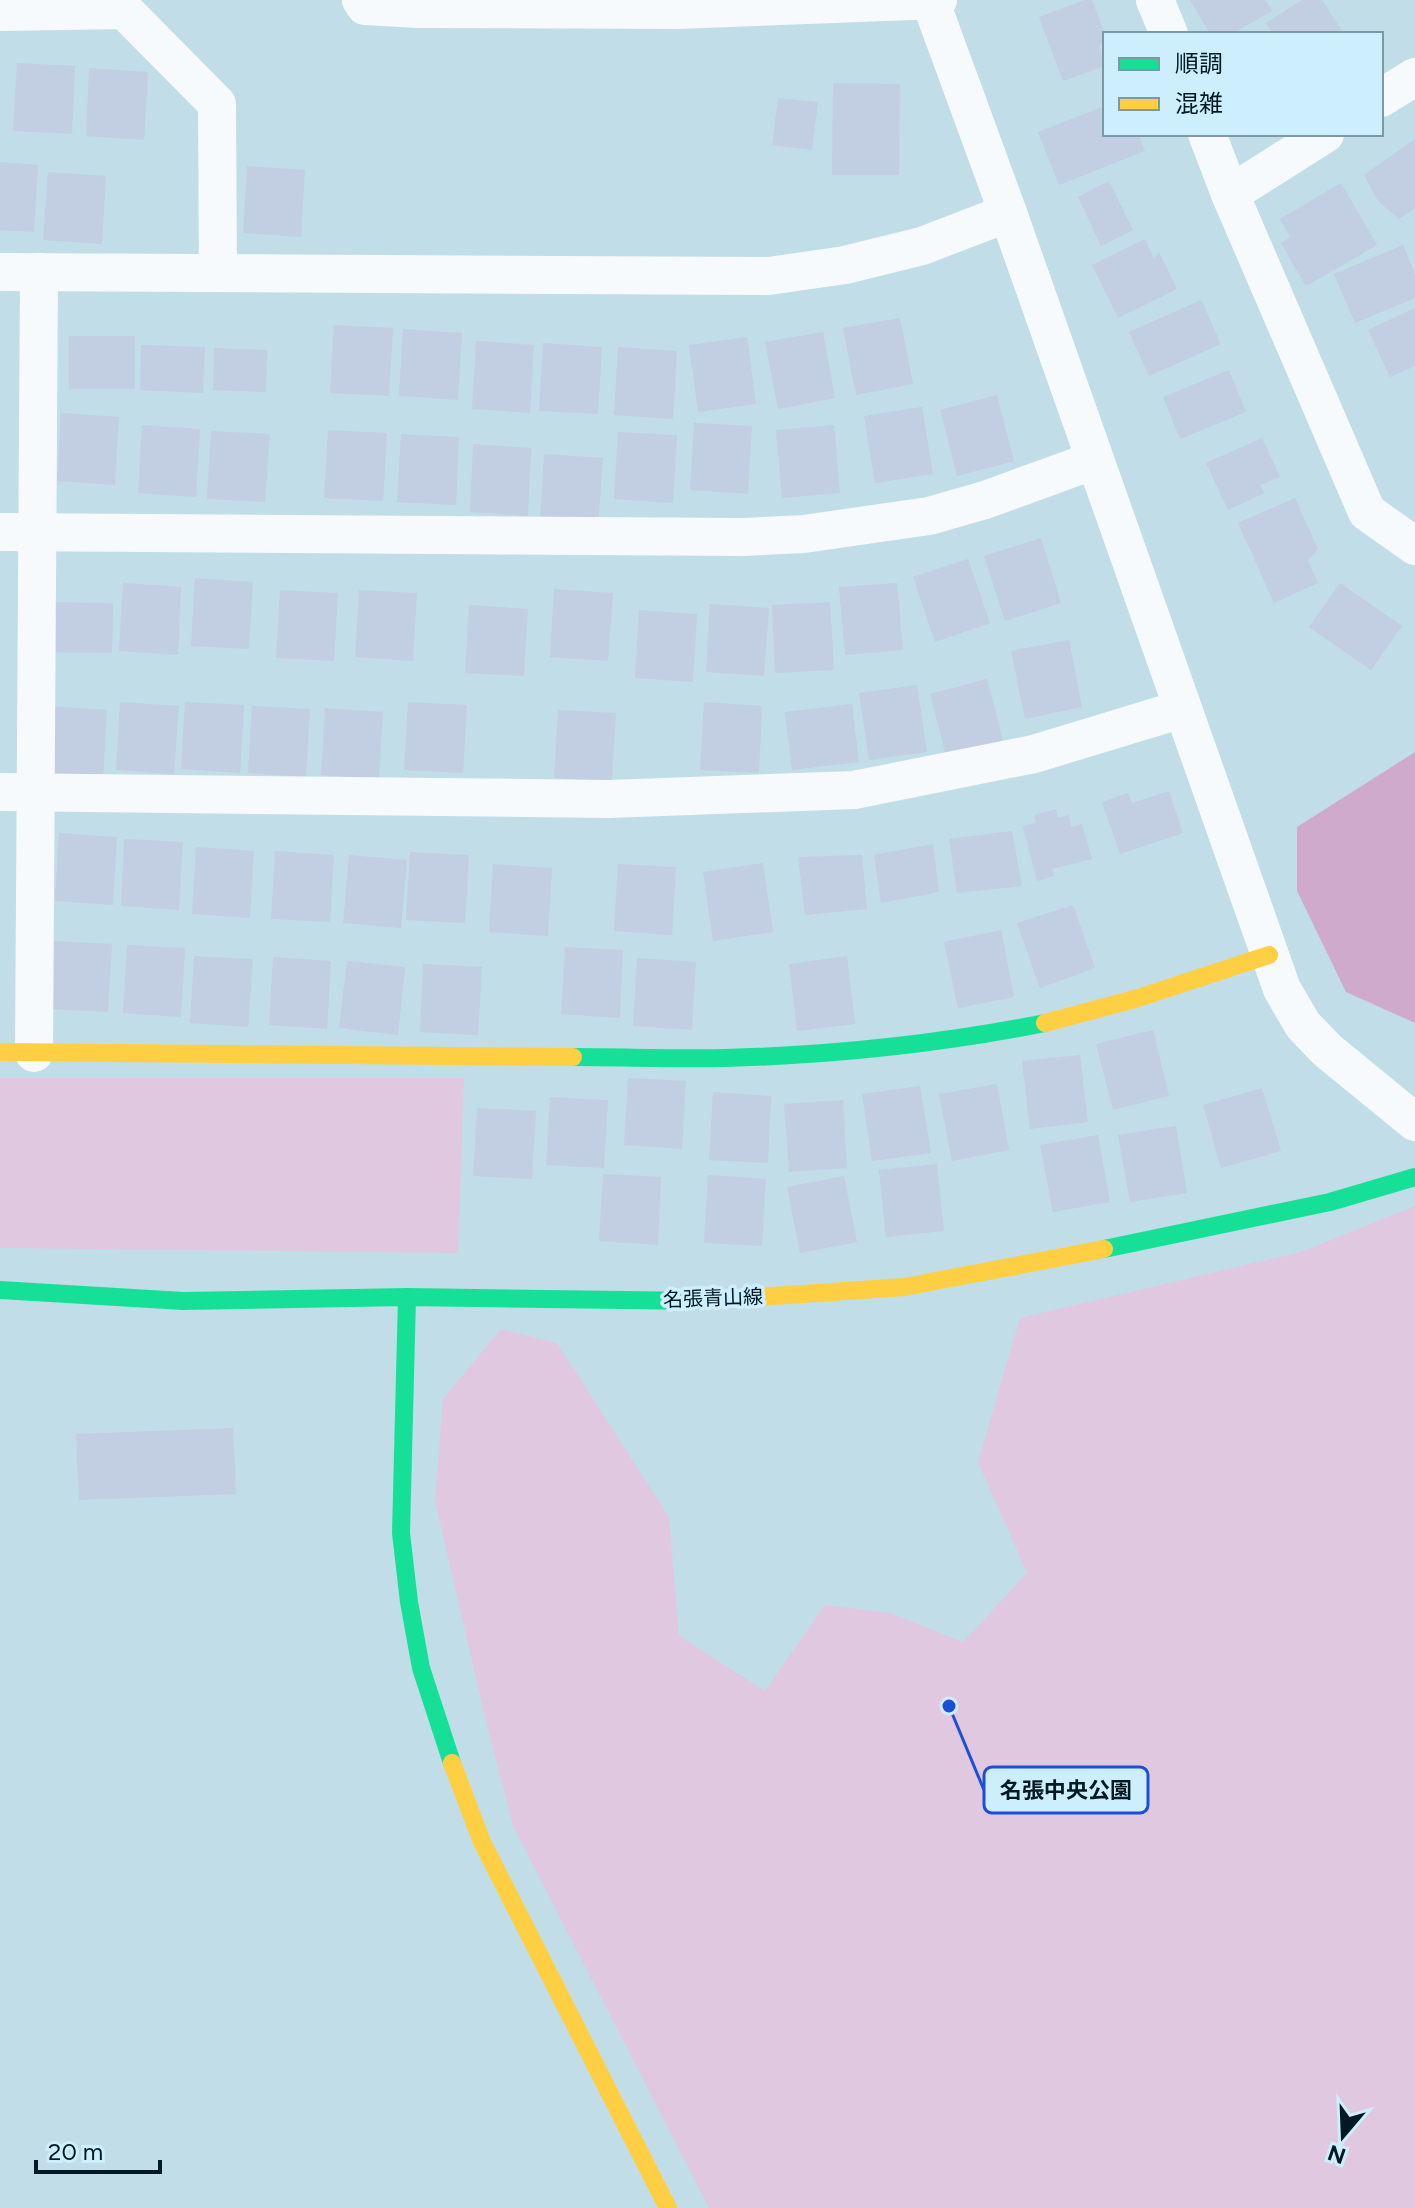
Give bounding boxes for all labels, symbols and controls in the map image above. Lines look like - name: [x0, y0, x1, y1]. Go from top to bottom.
- legend: [1103, 32, 1383, 136]
- text: 順調: [1175, 49, 1223, 78]
- text: 混雑: [1175, 89, 1223, 118]
- street label: 名張青山線: [663, 1284, 763, 1312]
- callout: 名張中央公園: [984, 1767, 1148, 1813]
- text: 名張中央公園: [1000, 1777, 1132, 1804]
- north arrow: [1303, 2096, 1383, 2176]
- scale bar: [36, 2124, 160, 2174]
- text: 20 m: [48, 2137, 103, 2166]
- text: N: [1324, 2139, 1349, 2170]

